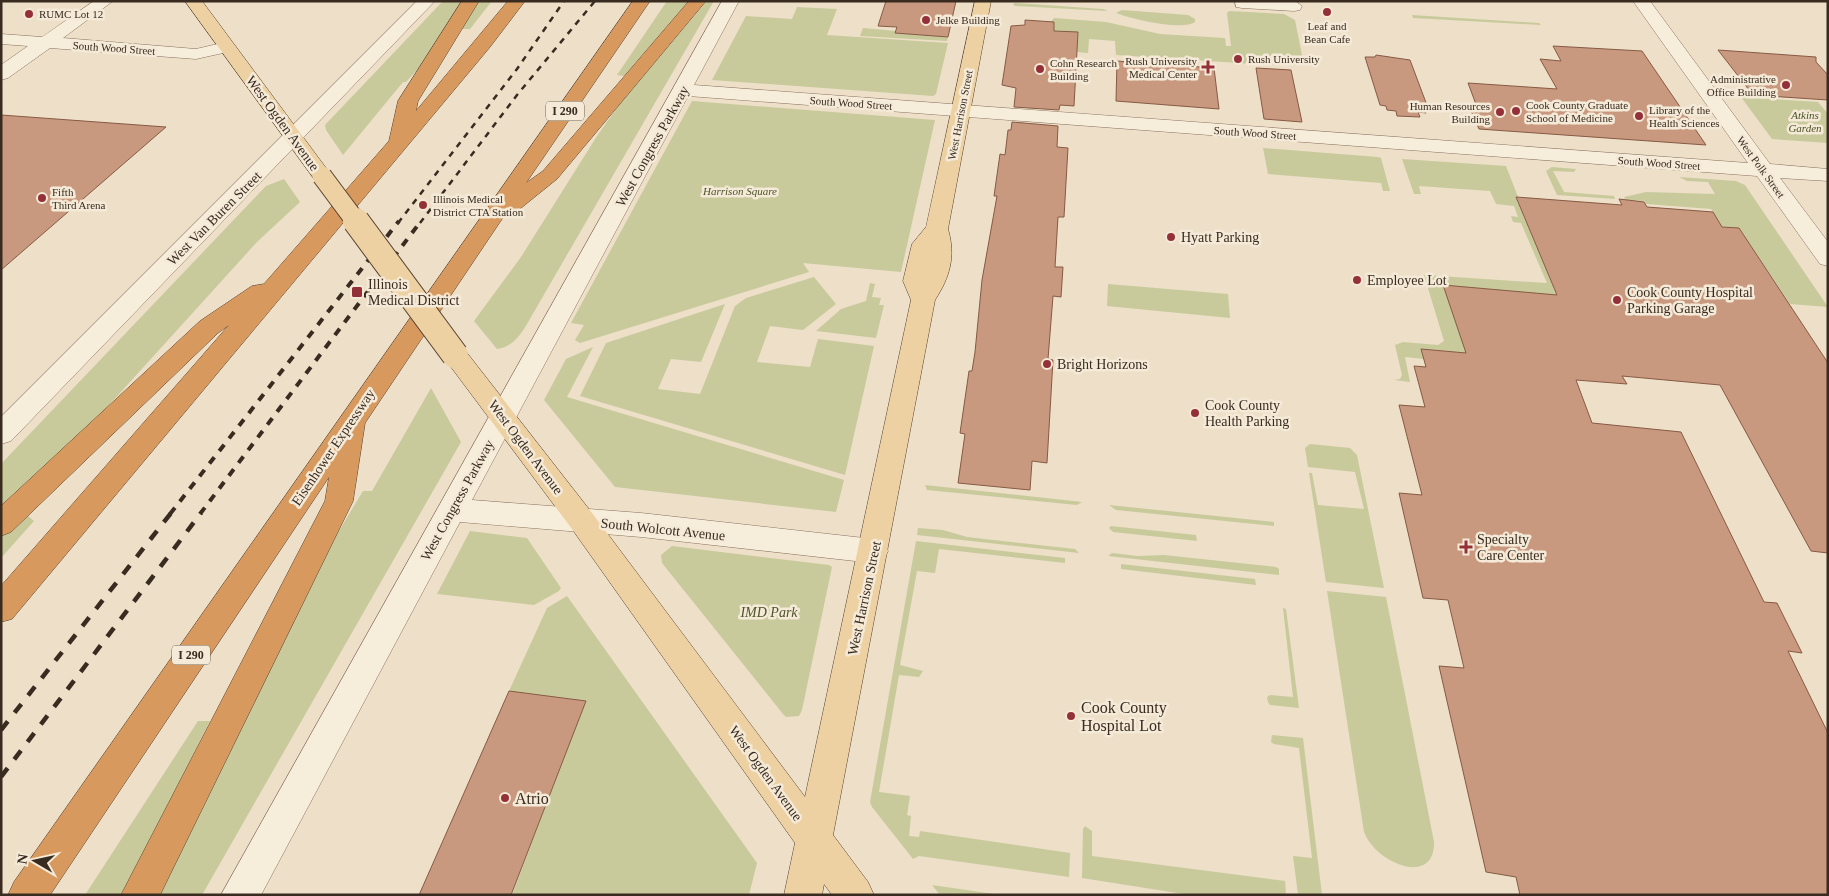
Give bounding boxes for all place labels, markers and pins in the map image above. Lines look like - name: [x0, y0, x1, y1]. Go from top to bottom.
- marker: Leaf and Bean Cafe: [1321, 6, 1333, 18]
- marker: RUMC Lot 12: [23, 8, 35, 20]
- place label: RUMC Lot 12: [39, 8, 103, 20]
- marker: Jelke Building: [920, 14, 932, 26]
- place label: Jelke Building: [936, 14, 1000, 26]
- place label: Leaf and Bean Cafe: [1304, 20, 1350, 45]
- marker: Rush University: [1232, 53, 1244, 65]
- place label: Rush University: [1248, 53, 1320, 65]
- place label: Rush University Medical Center: [1125, 55, 1197, 80]
- place label: Cohn Research Building: [1050, 57, 1117, 82]
- marker: Rush University Medical Center: [1201, 60, 1215, 74]
- marker: Cohn Research Building: [1034, 63, 1046, 75]
- place label: Administrative Office Building: [1707, 73, 1776, 98]
- marker: Administrative Office Building: [1780, 79, 1792, 91]
- place label: Cook County Graduate School of Medicine: [1526, 99, 1628, 124]
- place label: Human Resources Building: [1410, 100, 1490, 125]
- place label: Library of the Health Sciences: [1649, 104, 1720, 129]
- marker: Cook County Graduate School of Medicine: [1510, 105, 1522, 117]
- marker: Human Resources Building: [1494, 106, 1506, 118]
- marker: Library of the Health Sciences: [1633, 110, 1645, 122]
- place label: Fifth Third Arena: [52, 186, 106, 211]
- marker: Fifth Third Arena: [36, 192, 48, 204]
- place label: Illinois Medical District CTA Station: [433, 193, 524, 218]
- marker: Illinois Medical District CTA Station: [417, 199, 429, 211]
- place label: Hyatt Parking: [1181, 230, 1259, 245]
- marker: Hyatt Parking: [1165, 231, 1177, 243]
- place label: Employee Lot: [1367, 273, 1447, 288]
- marker: Employee Lot: [1351, 274, 1363, 286]
- place label: Illinois Medical District: [368, 277, 459, 308]
- marker: Illinois Medical District: [350, 285, 364, 299]
- place label: Cook County Hospital Parking Garage: [1627, 285, 1753, 316]
- marker: Cook County Hospital Parking Garage: [1611, 294, 1623, 306]
- place label: Bright Horizons: [1057, 357, 1148, 372]
- marker: Bright Horizons: [1041, 358, 1053, 370]
- place label: Cook County Health Parking: [1205, 398, 1289, 429]
- marker: Cook County Health Parking: [1189, 407, 1201, 419]
- place label: Specialty Care Center: [1477, 532, 1545, 563]
- marker: Specialty Care Center: [1459, 540, 1473, 554]
- place label: Cook County Hospital Lot: [1081, 699, 1167, 735]
- marker: Cook County Hospital Lot: [1065, 710, 1077, 722]
- place label: Atrio: [515, 790, 549, 807]
- marker: Atrio: [499, 792, 511, 804]

